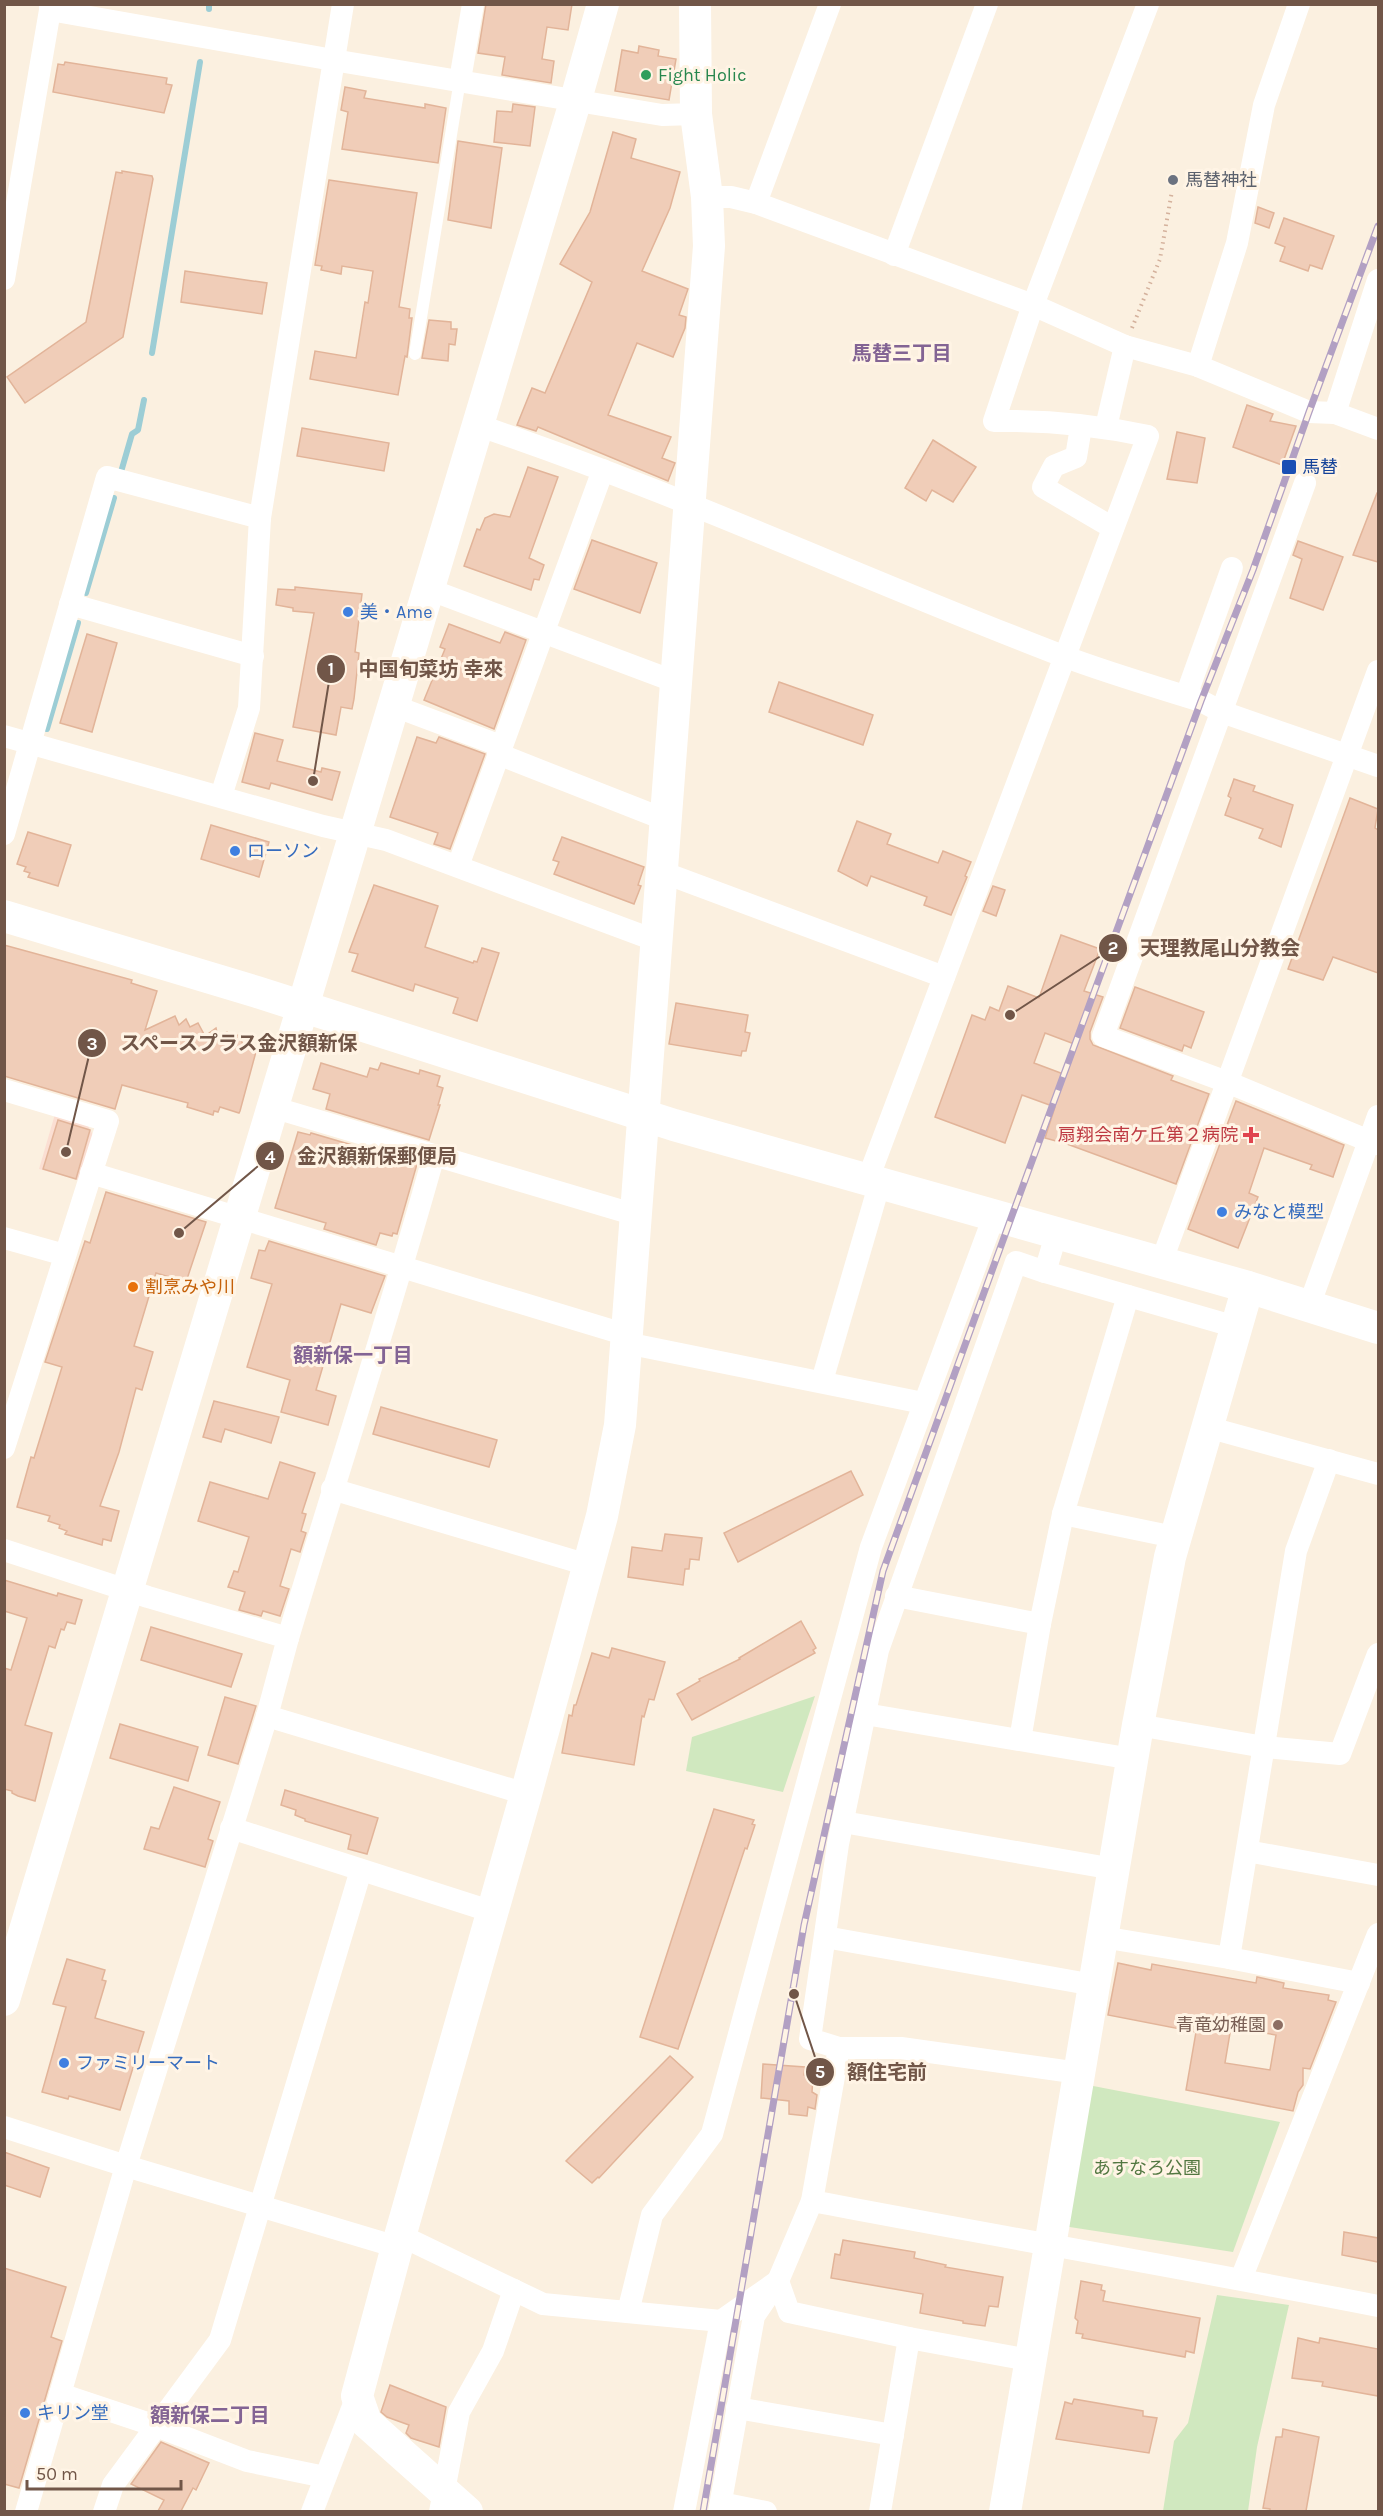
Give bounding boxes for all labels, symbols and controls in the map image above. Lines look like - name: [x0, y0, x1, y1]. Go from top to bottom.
- place label: Fight Holic: [658, 64, 746, 86]
- marker: Fight Holic: [639, 68, 653, 82]
- place label: 馬替神社: [1185, 169, 1257, 191]
- marker: 馬替神社: [1166, 173, 1180, 187]
- district label: 馬替三丁目: [852, 342, 952, 365]
- place label: 馬替: [1302, 456, 1338, 478]
- marker: 馬替: [1280, 458, 1298, 476]
- place label: 美・Ame: [360, 601, 432, 623]
- marker: 美・Ame: [341, 605, 355, 619]
- callout: 中国旬菜坊 幸來: [316, 650, 515, 688]
- text: 1: [328, 658, 334, 680]
- text: 中国旬菜坊 幸來: [358, 658, 504, 681]
- place label: ローソン: [247, 840, 319, 862]
- marker: ローソン: [228, 844, 242, 858]
- callout: 天理教尾山分教会: [1098, 929, 1312, 967]
- text: 2: [1108, 937, 1118, 959]
- text: 天理教尾山分教会: [1140, 937, 1300, 960]
- callout: スペースプラス金沢額新保: [77, 1024, 371, 1062]
- text: スペースプラス金沢額新保: [120, 1032, 358, 1055]
- text: 3: [86, 1033, 98, 1055]
- place label: 扇翔会南ケ丘第２病院: [1058, 1124, 1238, 1146]
- marker: 扇翔会南ケ丘第２病院: [1242, 1126, 1260, 1144]
- callout: 金沢額新保郵便局: [255, 1137, 469, 1175]
- text: 金沢額新保郵便局: [297, 1145, 457, 1168]
- text: 4: [265, 1146, 276, 1168]
- place label: みなと模型: [1234, 1201, 1324, 1223]
- marker: みなと模型: [1215, 1205, 1229, 1219]
- place label: 割烹みや川: [145, 1276, 235, 1298]
- marker: 割烹みや川: [126, 1280, 140, 1294]
- district label: 額新保一丁目: [293, 1344, 413, 1367]
- place label: 青竜幼稚園: [1176, 2014, 1266, 2036]
- marker: 青竜幼稚園: [1271, 2018, 1285, 2032]
- place label: ファミリーマート: [76, 2052, 220, 2074]
- callout: 額住宅前: [805, 2053, 939, 2091]
- marker: ファミリーマート: [57, 2056, 71, 2070]
- text: 5: [815, 2061, 825, 2083]
- text: 額住宅前: [847, 2061, 927, 2084]
- park label: あすなろ公園: [1093, 2157, 1201, 2179]
- place label: キリン堂: [37, 2402, 109, 2424]
- district label: 額新保二丁目: [150, 2404, 270, 2427]
- marker: キリン堂: [18, 2406, 32, 2420]
- scale bar: [27, 2453, 182, 2491]
- text: 50 m: [36, 2463, 78, 2485]

